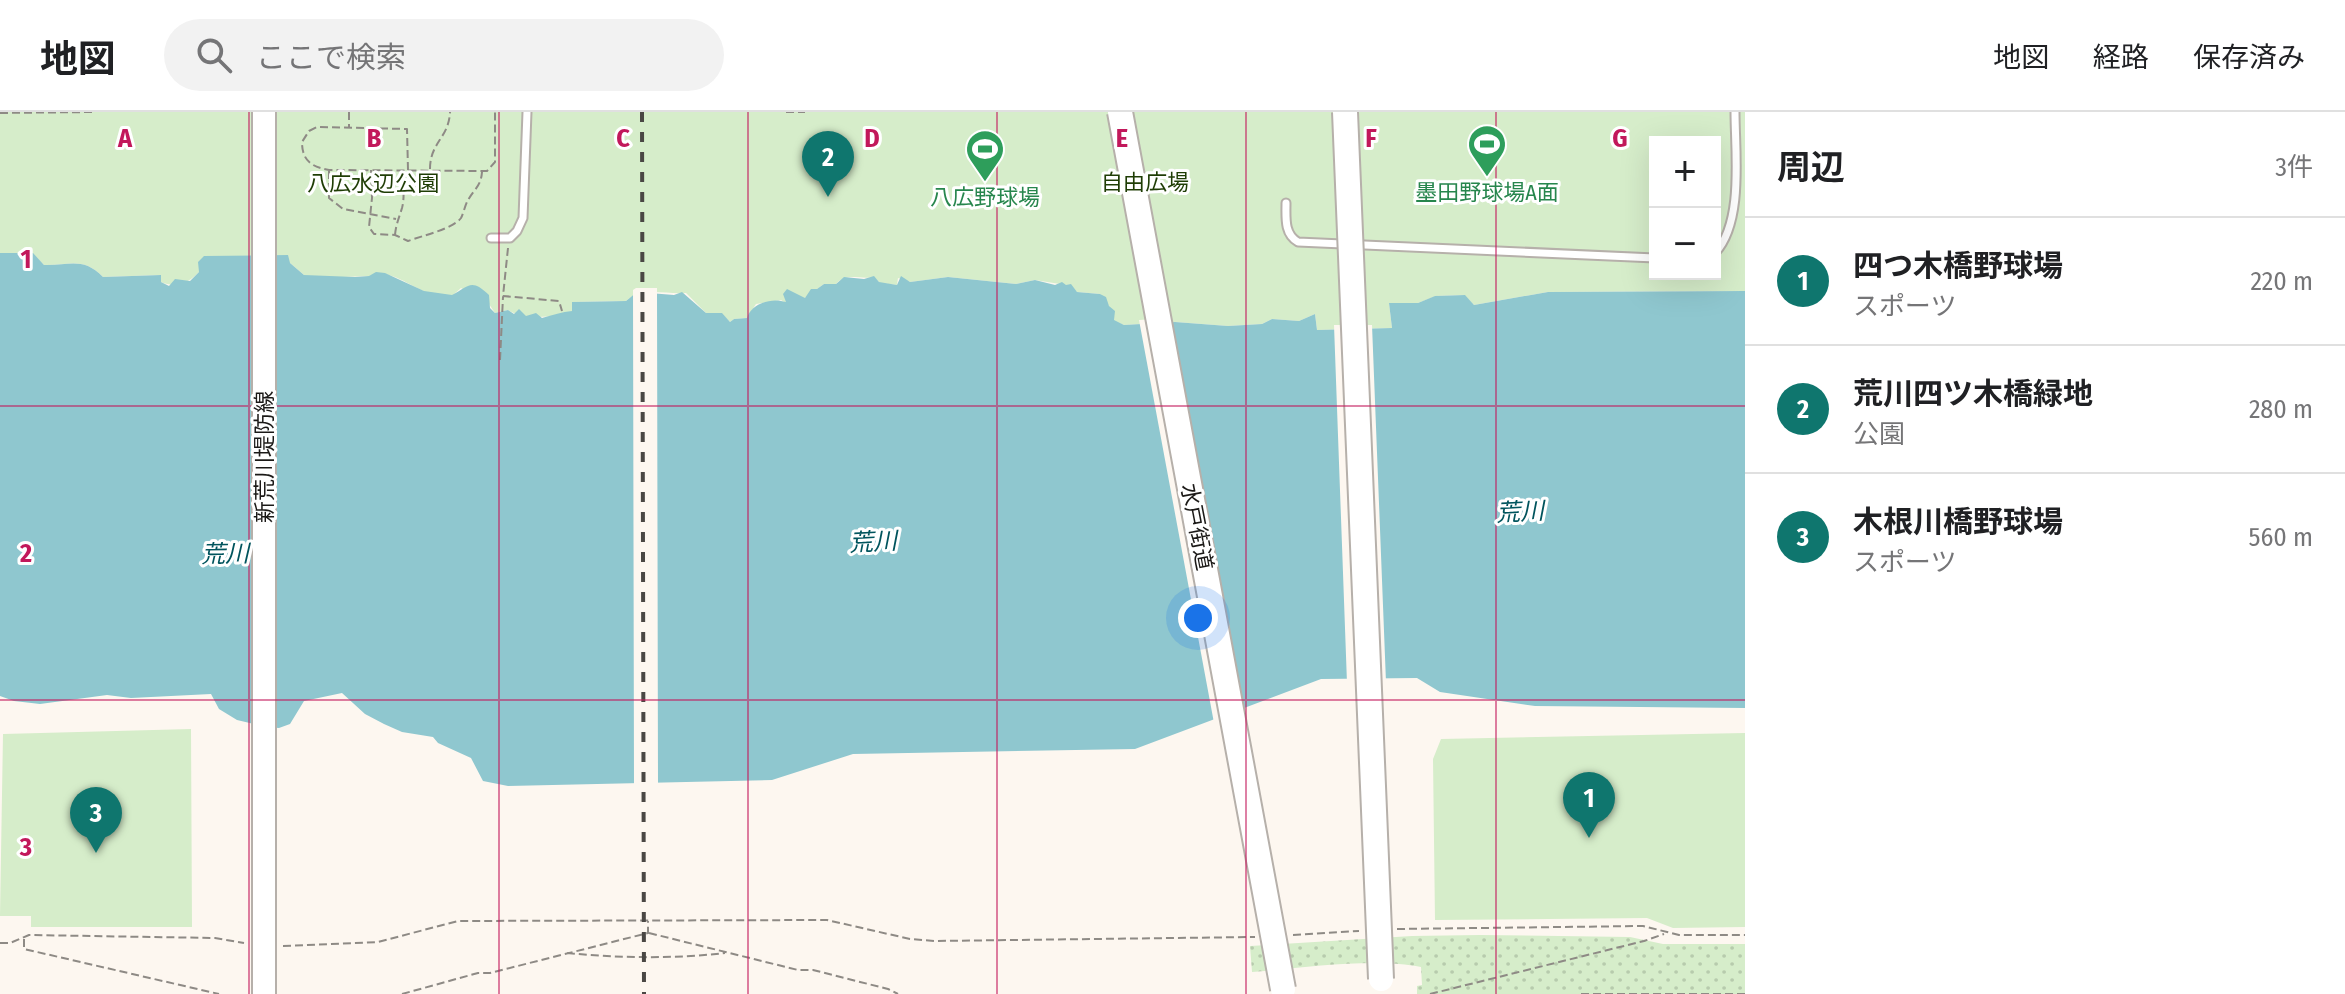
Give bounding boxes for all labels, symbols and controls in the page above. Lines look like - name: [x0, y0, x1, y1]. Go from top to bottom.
- search box: [164, 19, 724, 91]
- icon: search: [192, 33, 236, 77]
- text: 地図: [40, 36, 116, 82]
- text: ここで検索: [256, 40, 406, 76]
- text: 地図: [1993, 41, 2049, 74]
- text: 経路: [2093, 41, 2149, 74]
- text: 保存済み: [2193, 41, 2305, 74]
- text: A: [117, 123, 133, 154]
- text: B: [367, 123, 382, 154]
- text: C: [616, 123, 630, 154]
- text: D: [864, 123, 880, 154]
- text: E: [1116, 123, 1128, 154]
- text: F: [1365, 123, 1377, 154]
- sports icon: 墨田野球場A面: [1466, 123, 1508, 178]
- text: G: [1612, 123, 1628, 154]
- sports icon: 八広野球場: [964, 128, 1006, 183]
- pin: 2: [802, 131, 854, 197]
- map controls: [1649, 136, 1721, 280]
- button: +: [1649, 136, 1721, 208]
- text: 周辺: [1777, 147, 1845, 188]
- text: 3件: [2275, 152, 2313, 183]
- park label: 自由広場: [1101, 169, 1189, 196]
- park label: 八広水辺公園: [307, 170, 439, 197]
- place label: 墨田野球場A面: [1415, 179, 1559, 206]
- place label: 八広野球場: [930, 184, 1040, 211]
- button: −: [1649, 208, 1721, 280]
- text: 1: [21, 244, 32, 275]
- text: 四つ木橋野球場: [1853, 248, 2063, 284]
- text: 1: [1798, 266, 1809, 297]
- text: 220 m: [2250, 266, 2313, 297]
- text: スポーツ: [1853, 291, 1956, 322]
- text: 荒川四ツ木橋緑地: [1853, 376, 2093, 412]
- street label: 新荒川堤防線: [251, 391, 278, 523]
- text: 2: [1797, 394, 1809, 425]
- text: 280 m: [2249, 394, 2313, 425]
- text: 公園: [1853, 419, 1905, 450]
- street label: 水戸街道: [1175, 481, 1219, 573]
- water label: 荒川: [1495, 497, 1548, 527]
- text: 木根川橋野球場: [1853, 504, 2063, 540]
- text: 3: [1797, 522, 1809, 553]
- text: 560 m: [2249, 522, 2313, 553]
- water label: 荒川: [848, 527, 901, 557]
- text: 2: [19, 538, 32, 569]
- water label: 荒川: [201, 540, 252, 568]
- text: スポーツ: [1853, 547, 1956, 578]
- your location: [1178, 598, 1218, 638]
- pin: 1: [1563, 772, 1615, 838]
- pin: 3: [70, 787, 122, 853]
- text: 3: [19, 832, 32, 863]

